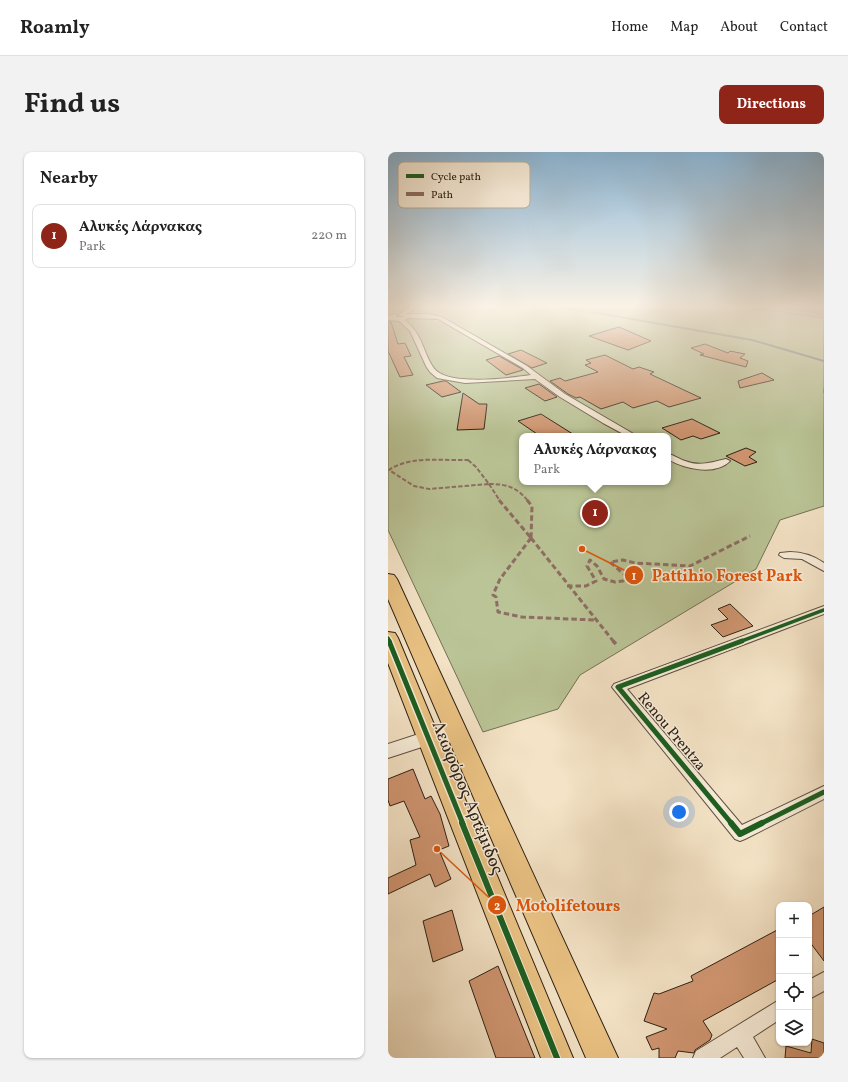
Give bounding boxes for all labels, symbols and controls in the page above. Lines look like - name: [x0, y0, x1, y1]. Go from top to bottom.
- text: Roamly: [20, 15, 90, 41]
- text: Home: [611, 18, 648, 37]
- text: Map: [670, 18, 698, 37]
- text: About: [720, 18, 758, 37]
- text: Contact: [780, 18, 828, 37]
- text: Find us: [24, 85, 120, 124]
- button: Directions: [719, 85, 824, 124]
- legend: [398, 162, 530, 208]
- text: Nearby: [40, 167, 98, 190]
- text: Cycle path: [431, 170, 481, 185]
- text: Path: [431, 188, 454, 203]
- text: Αλυκές Λάρνακας: [79, 217, 202, 238]
- text: 1: [51, 227, 57, 245]
- text: 220 m: [311, 227, 347, 245]
- text: Park: [79, 238, 106, 256]
- popup: [519, 433, 671, 485]
- text: Αλυκές Λάρνακας: [534, 440, 656, 461]
- text: Park: [534, 461, 560, 479]
- pin: 1: [582, 498, 608, 528]
- callout: Pattihio Forest Park: [624, 561, 810, 589]
- text: Pattihio Forest Park: [652, 566, 803, 588]
- text: 1: [632, 569, 637, 585]
- street label: Renou Prentza: [632, 688, 710, 776]
- street label: Λεωφόρος Αρτέμιδος: [425, 717, 509, 879]
- your location: [669, 802, 689, 822]
- callout: Motolifetours: [487, 891, 628, 919]
- text: Motolifetours: [516, 896, 620, 918]
- text: 2: [494, 899, 500, 915]
- map controls: [776, 902, 812, 1046]
- button: +: [776, 902, 812, 938]
- button: −: [776, 938, 812, 974]
- button: locate: [776, 974, 812, 1010]
- button: layers: [776, 1010, 812, 1046]

